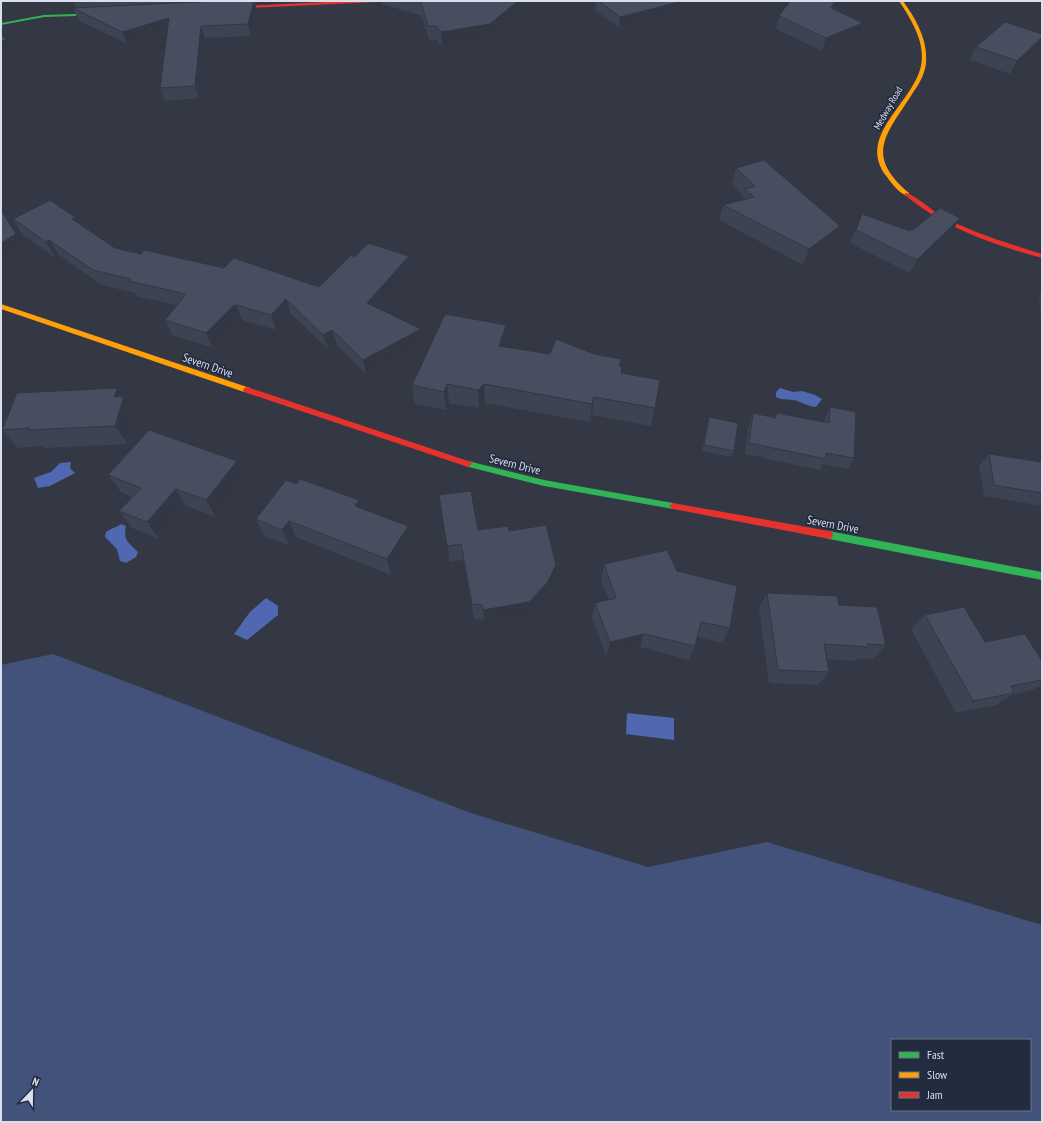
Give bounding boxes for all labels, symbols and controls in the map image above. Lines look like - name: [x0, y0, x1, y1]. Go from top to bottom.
- street label: Medway Road: [871, 84, 905, 132]
- street label: Severn Drive: [181, 349, 235, 381]
- street label: Severn Drive: [488, 450, 542, 478]
- street label: Severn Drive: [806, 512, 860, 536]
- legend: [891, 1039, 1031, 1111]
- text: Fast: [927, 1047, 945, 1062]
- text: Slow: [927, 1067, 948, 1082]
- north arrow: [12, 1071, 52, 1111]
- text: N: [30, 1074, 41, 1089]
- text: Jam: [926, 1087, 943, 1102]

